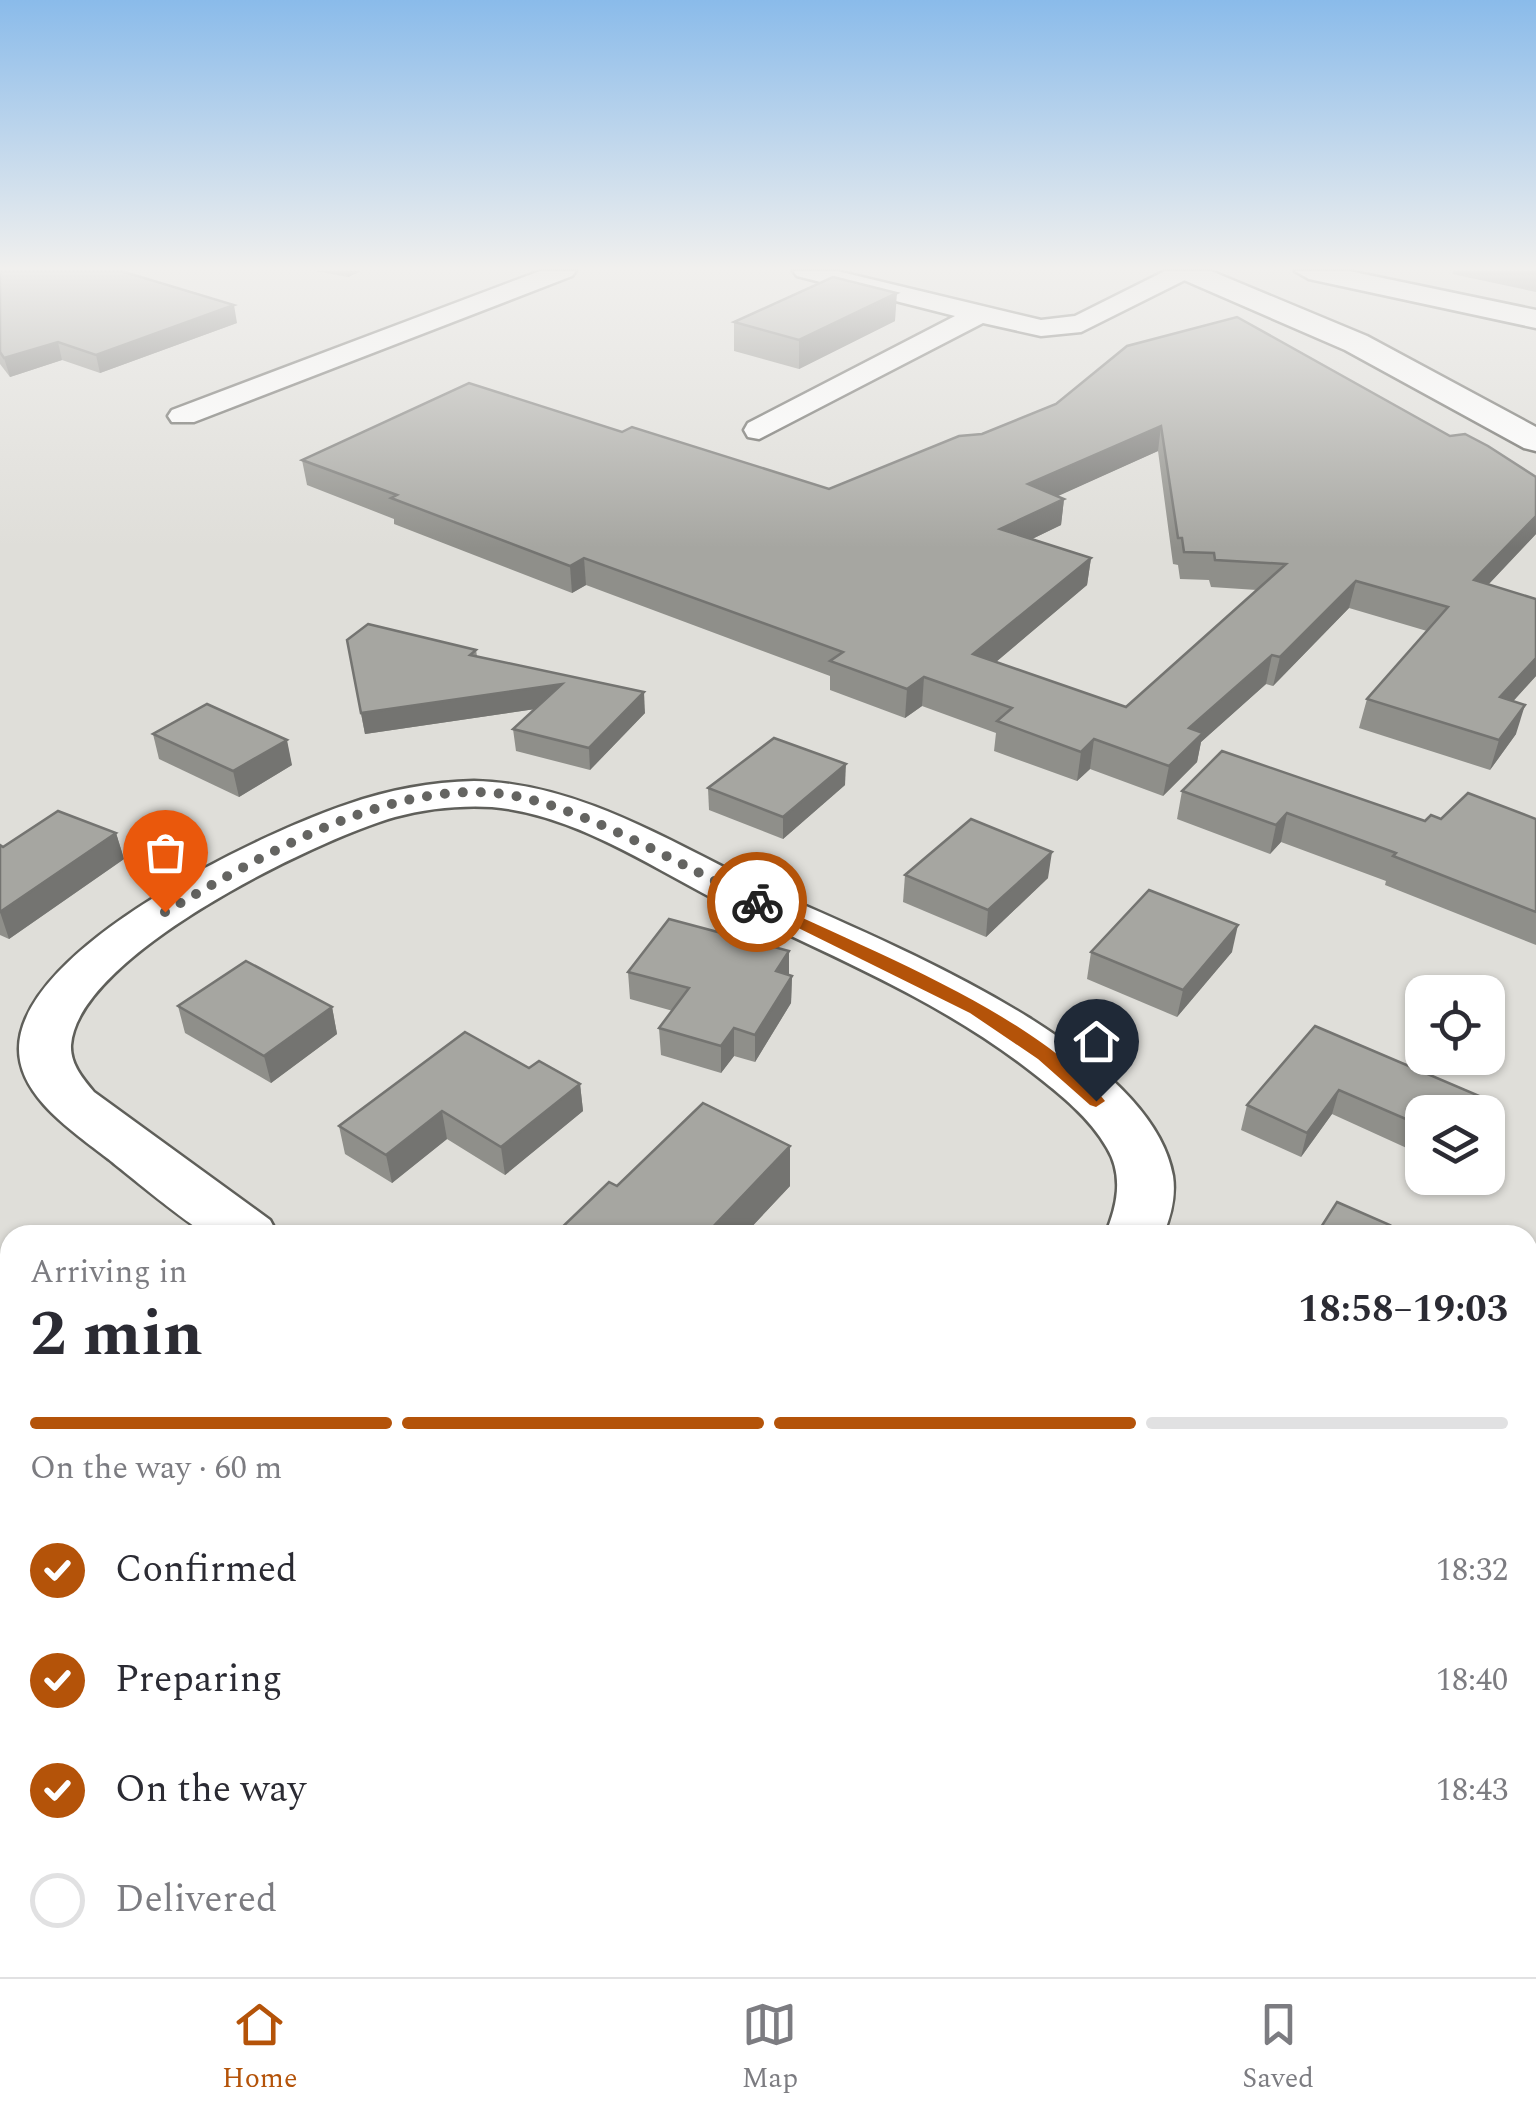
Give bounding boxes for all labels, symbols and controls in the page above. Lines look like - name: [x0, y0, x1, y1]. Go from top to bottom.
- pin: [123, 810, 208, 913]
- icon: bag: [138, 825, 193, 880]
- courier: [707, 852, 807, 952]
- icon: bike: [730, 875, 785, 930]
- map controls: [1405, 975, 1505, 1195]
- button: locate: [1405, 975, 1505, 1075]
- pin: [1054, 999, 1139, 1102]
- icon: home: [1069, 1014, 1124, 1069]
- button: layers: [1405, 1095, 1505, 1195]
- text: Arriving in: [30, 1248, 187, 1297]
- text: 18:58–19:03: [1298, 1281, 1508, 1339]
- text: 2 min: [30, 1285, 203, 1384]
- text: On the way · 60 m: [30, 1444, 282, 1493]
- text: Confirmed: [115, 1541, 297, 1599]
- icon: check: [30, 1543, 85, 1598]
- text: 18:32: [1436, 1546, 1508, 1595]
- text: Preparing: [115, 1651, 282, 1709]
- icon: check: [30, 1653, 85, 1708]
- text: 18:40: [1436, 1656, 1508, 1705]
- text: On the way: [115, 1761, 306, 1819]
- icon: check: [30, 1763, 85, 1818]
- text: 18:43: [1436, 1766, 1508, 1815]
- text: Delivered: [115, 1871, 277, 1929]
- tab: Home: [222, 1997, 298, 2100]
- tab: Map: [742, 1997, 798, 2100]
- tab: Saved: [1242, 1997, 1314, 2100]

